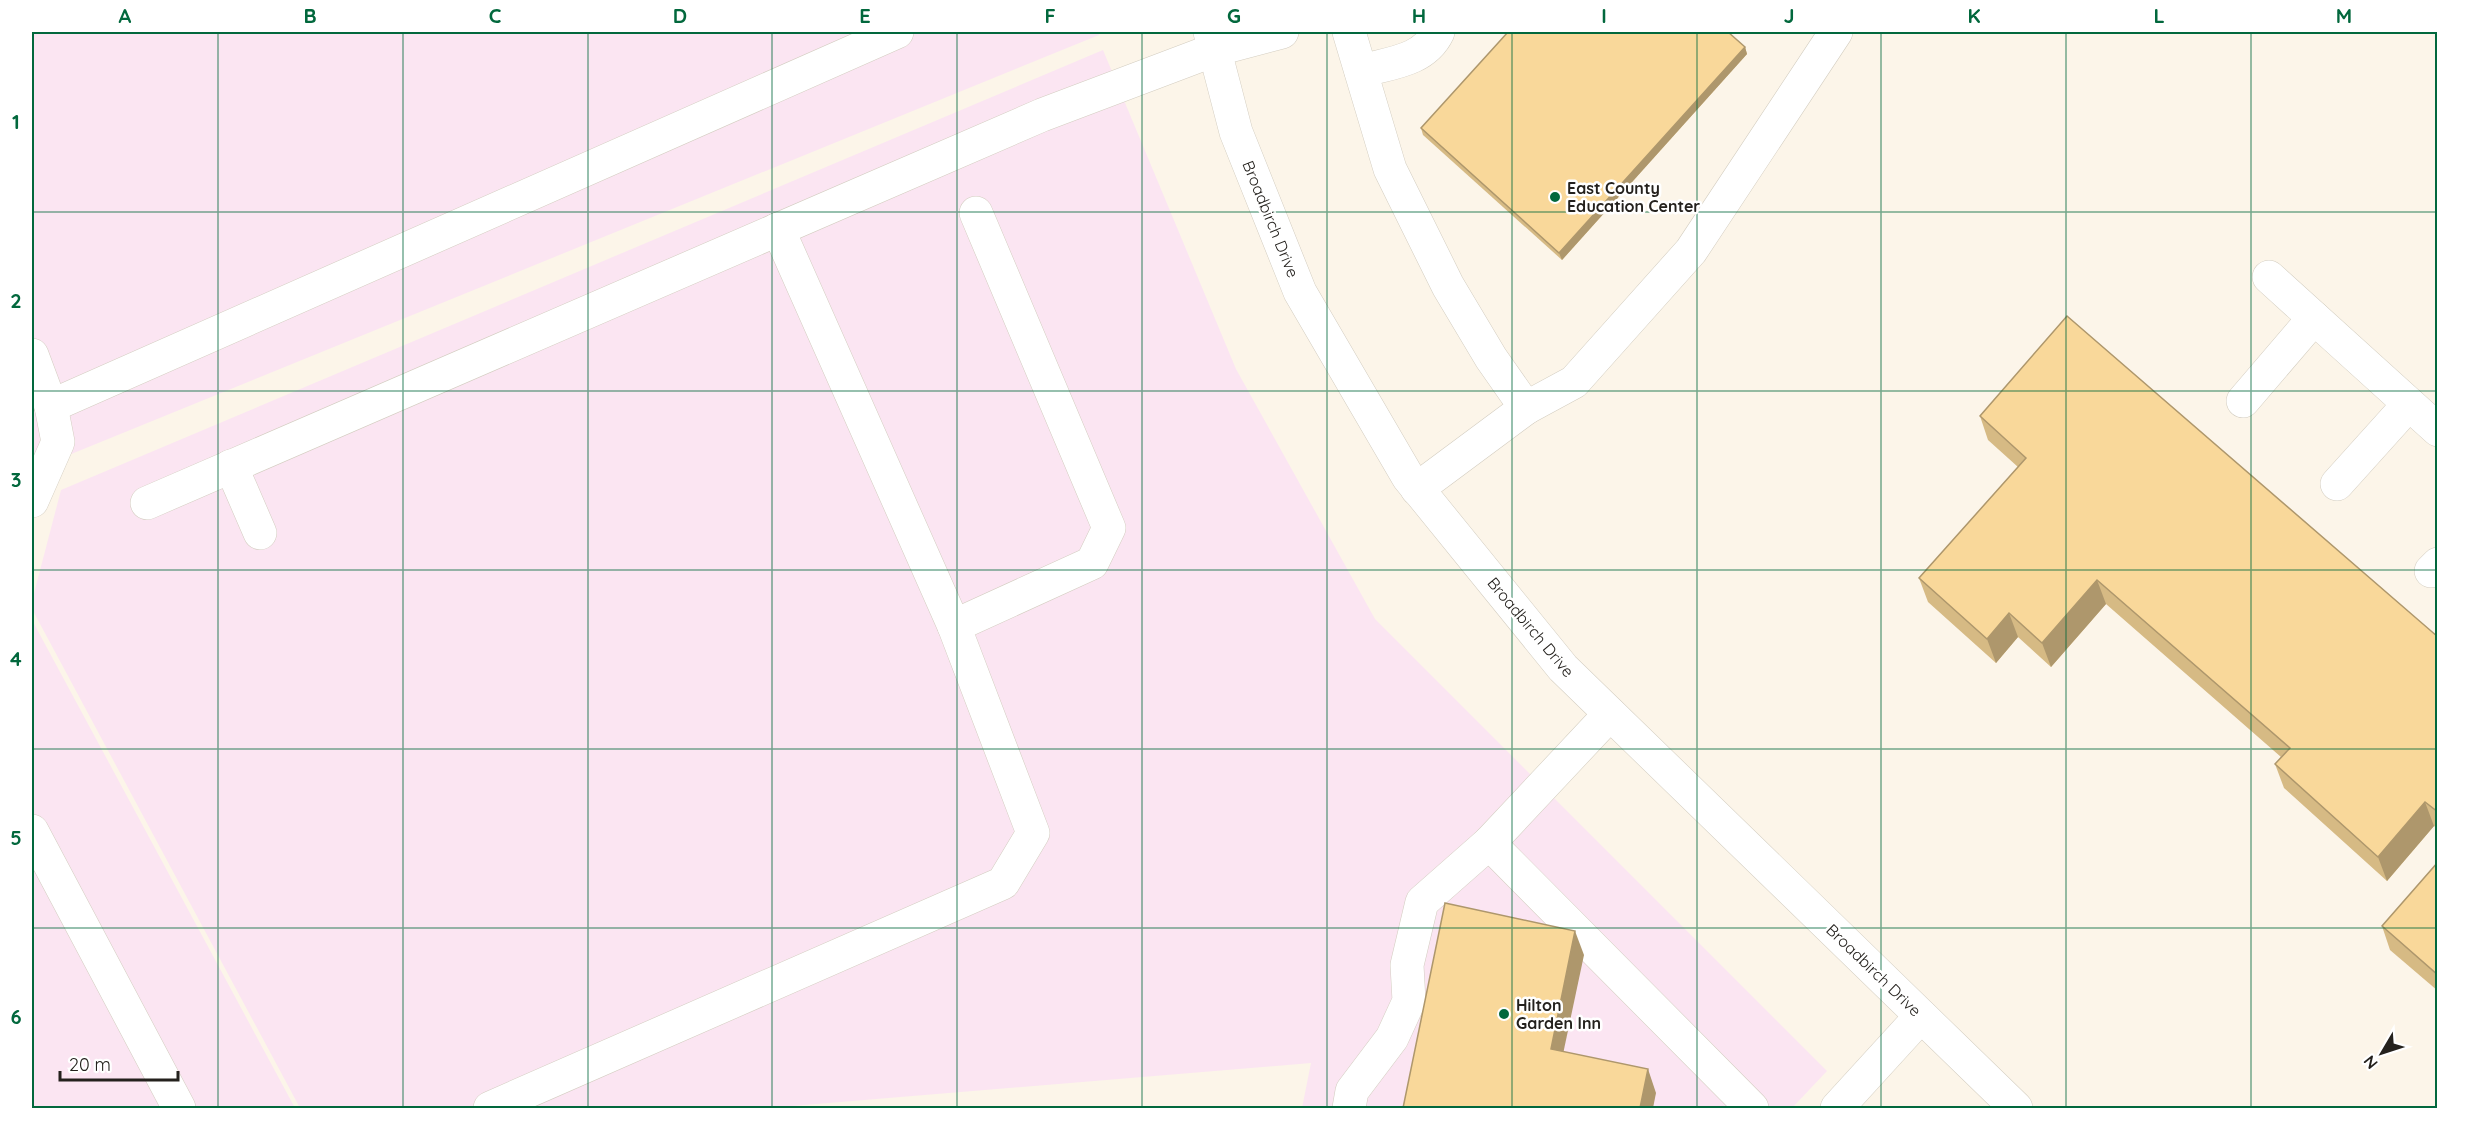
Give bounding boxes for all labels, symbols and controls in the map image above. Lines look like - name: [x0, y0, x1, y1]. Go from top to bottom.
- text: A: [119, 3, 132, 28]
- text: B: [303, 3, 317, 28]
- text: C: [489, 3, 502, 28]
- text: D: [673, 3, 687, 28]
- text: E: [859, 3, 871, 28]
- text: F: [1044, 3, 1056, 28]
- text: G: [1227, 3, 1241, 28]
- text: H: [1412, 3, 1426, 28]
- text: I: [1601, 3, 1607, 28]
- text: J: [1783, 3, 1795, 28]
- text: K: [1967, 3, 1981, 28]
- text: L: [2153, 3, 2165, 28]
- text: M: [2336, 3, 2352, 28]
- text: 1: [12, 109, 20, 134]
- street label: Broadbirch Drive: [1238, 158, 1304, 280]
- place label: East County Education Center: [1567, 178, 1700, 216]
- marker: East County Education Center: [1548, 190, 1562, 204]
- text: 2: [10, 288, 22, 313]
- text: 3: [11, 467, 21, 492]
- street label: Broadbirch Drive: [1483, 573, 1579, 681]
- text: 4: [10, 646, 22, 671]
- text: 5: [10, 825, 22, 850]
- street label: Broadbirch Drive: [1822, 920, 1926, 1020]
- place label: Hilton Garden Inn: [1516, 995, 1601, 1033]
- text: 6: [10, 1004, 22, 1029]
- marker: Hilton Garden Inn: [1497, 1007, 1511, 1021]
- north arrow: [2352, 1023, 2412, 1083]
- scale bar: [60, 1044, 178, 1082]
- text: N: [2359, 1052, 2382, 1073]
- text: 20 m: [69, 1053, 111, 1076]

